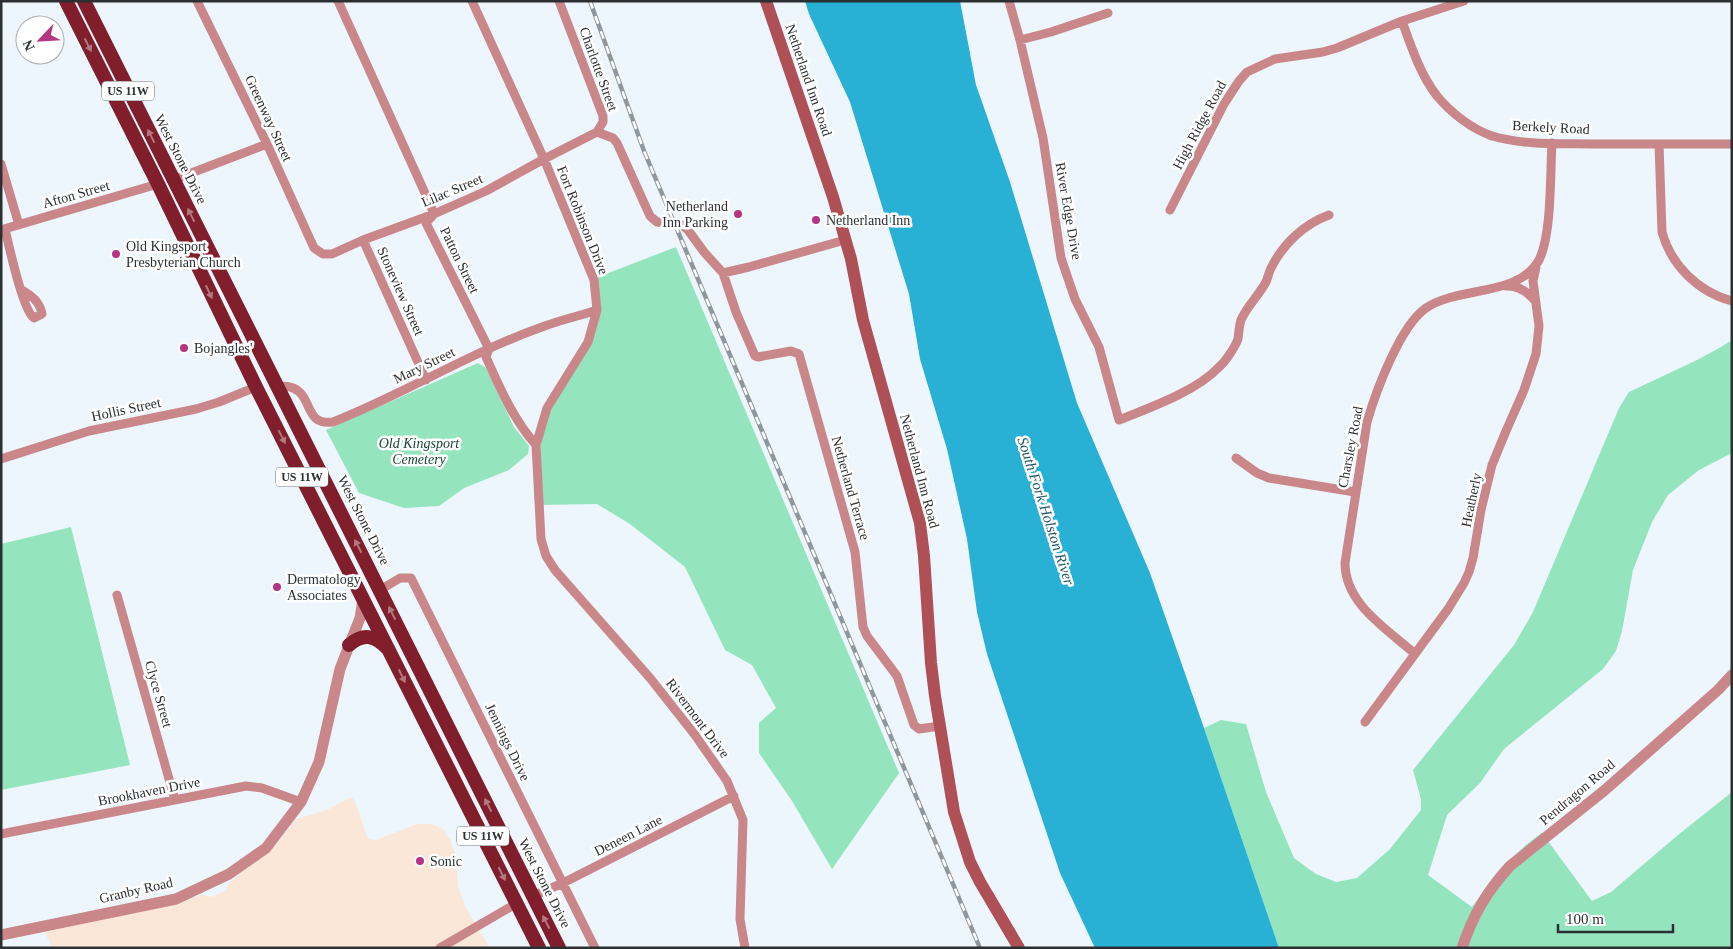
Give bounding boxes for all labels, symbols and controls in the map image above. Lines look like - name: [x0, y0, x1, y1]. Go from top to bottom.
- north arrow: [15, 15, 65, 65]
- street label: Netherland Inn Road: [782, 22, 835, 138]
- street label: Charlotte Street: [576, 25, 621, 113]
- text: N: [20, 38, 38, 53]
- one-way arrow: [84, 38, 92, 52]
- street label: Greenway Street: [242, 73, 295, 164]
- street label: High Ridge Road: [1170, 78, 1229, 172]
- road number: US 11W: [102, 82, 154, 100]
- street label: West Stone Drive: [152, 112, 210, 206]
- street label: Berkely Road: [1512, 118, 1590, 137]
- one-way arrow: [147, 129, 155, 144]
- street label: River Edge Drive: [1053, 161, 1084, 261]
- street label: Fort Robinson Drive: [554, 164, 611, 277]
- street label: Lilac Street: [419, 171, 485, 210]
- street label: Afton Street: [41, 178, 111, 211]
- place label: Netherland Inn Parking: [662, 199, 728, 230]
- one-way arrow: [187, 207, 195, 222]
- marker: Netherland Inn Parking: [732, 208, 744, 220]
- place label: Netherland Inn: [826, 213, 910, 228]
- marker: Netherland Inn: [810, 214, 822, 226]
- street label: Patton Street: [437, 225, 482, 296]
- place label: Old Kingsport Presbyterian Church: [126, 239, 241, 270]
- street label: Stoneview Street: [374, 245, 427, 338]
- marker: Old Kingsport Presbyterian Church: [110, 248, 122, 260]
- one-way arrow: [205, 284, 214, 299]
- place label: Bojangles': [194, 341, 253, 356]
- marker: Bojangles': [178, 342, 190, 354]
- street label: Mary Street: [391, 344, 457, 387]
- street label: Hollis Street: [90, 395, 162, 424]
- street label: Charsley Road: [1335, 405, 1366, 489]
- street label: Netherland Inn Road: [897, 412, 942, 530]
- one-way arrow: [278, 430, 286, 444]
- street label: Netherland Terrace: [829, 435, 873, 542]
- water label: South Fork Holston River: [1015, 435, 1078, 587]
- park label: Old Kingsport Cemetery: [379, 436, 460, 467]
- road number: US 11W: [276, 468, 328, 487]
- street label: Heatherly: [1458, 472, 1485, 529]
- street label: West Stone Drive: [335, 473, 393, 567]
- one-way arrow: [354, 539, 362, 553]
- place label: Dermatology Associates: [287, 572, 361, 603]
- marker: Dermatology Associates: [271, 581, 283, 593]
- one-way arrow: [388, 606, 396, 620]
- street label: Clyce Street: [142, 659, 175, 729]
- one-way arrow: [398, 669, 406, 683]
- street label: Rivermont Drive: [663, 676, 732, 761]
- street label: Jennings Drive: [482, 701, 533, 783]
- street label: Pendragon Road: [1537, 757, 1618, 828]
- street label: Brookhaven Drive: [97, 774, 201, 809]
- one-way arrow: [484, 798, 492, 812]
- street label: Deneen Lane: [592, 812, 665, 859]
- road number: US 11W: [457, 826, 509, 846]
- street label: West Stone Drive: [516, 836, 574, 930]
- place label: Sonic: [430, 854, 462, 869]
- marker: Sonic: [414, 855, 426, 867]
- one-way arrow: [498, 867, 506, 881]
- street label: Granby Road: [98, 875, 174, 906]
- scale bar: [1558, 902, 1673, 934]
- text: 100 m: [1566, 911, 1604, 927]
- one-way arrow: [542, 915, 550, 929]

